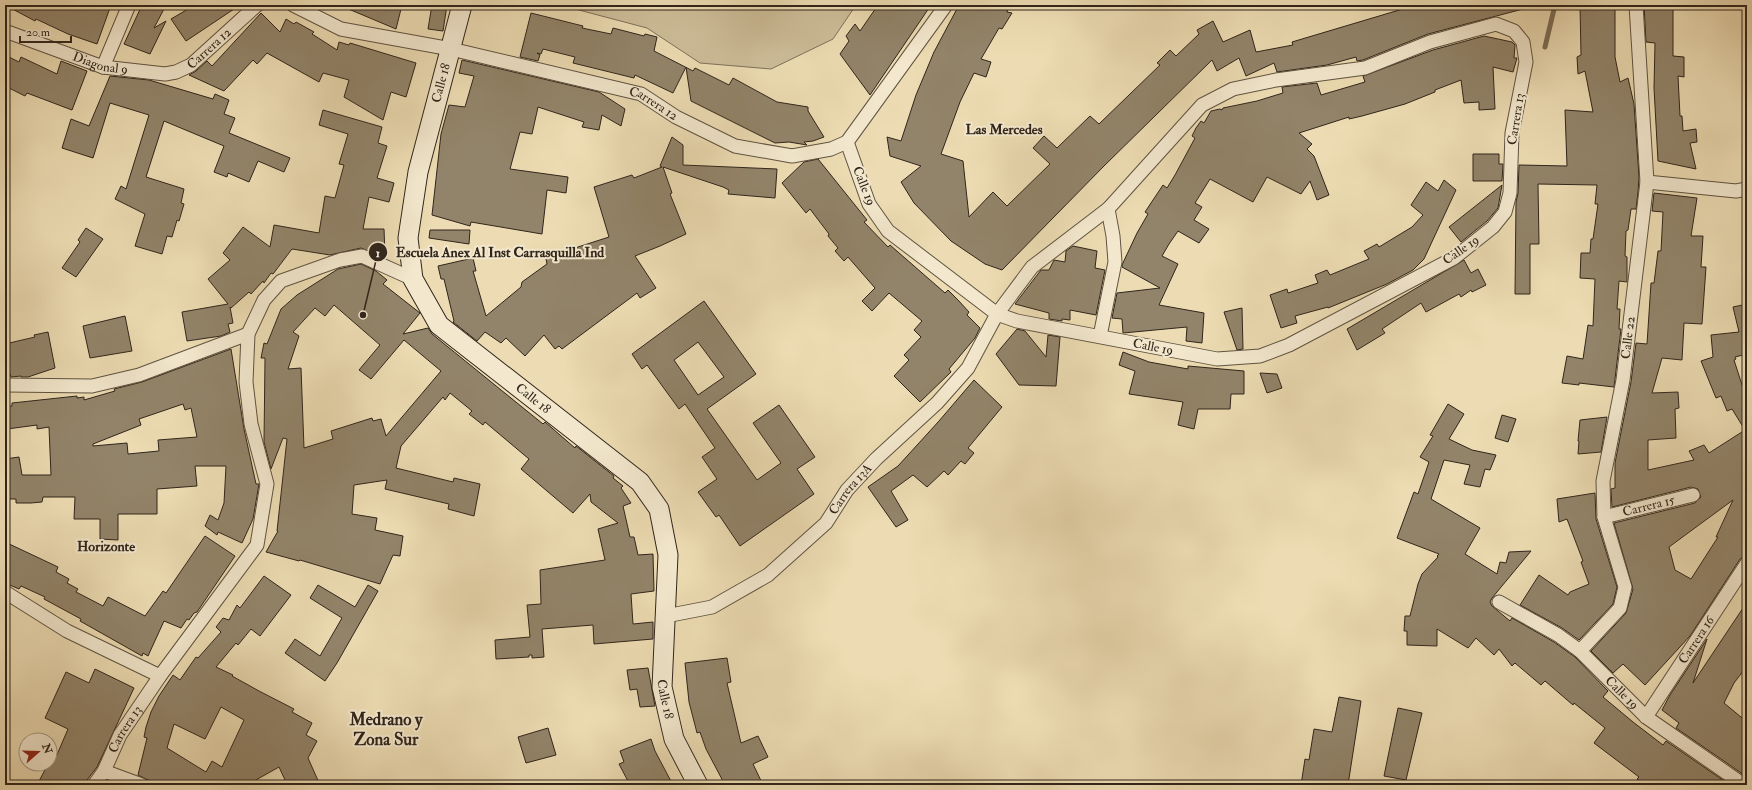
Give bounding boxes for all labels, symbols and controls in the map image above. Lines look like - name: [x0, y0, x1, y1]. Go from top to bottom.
- scale bar: [20, 18, 71, 44]
- street label: Carrera 12: [184, 24, 235, 73]
- text: 20 m: [26, 25, 51, 40]
- street label: Diagonal 9: [70, 49, 129, 78]
- street label: Calle 18: [428, 61, 454, 105]
- street label: Carrera 12: [628, 84, 681, 124]
- street label: Carrera 13: [1504, 92, 1528, 146]
- district label: Las Mercedes: [965, 121, 1043, 138]
- street label: Calle 19: [849, 164, 879, 208]
- street label: Calle 19: [1440, 232, 1482, 268]
- callout: Escuela Anex Al Inst Carrasquilla Ind: [368, 239, 613, 265]
- text: Escuela Anex Al Inst Carrasquilla Ind: [396, 244, 604, 262]
- text: 1: [376, 246, 380, 261]
- street label: Calle 22: [1618, 315, 1639, 360]
- street label: Calle 19: [1131, 335, 1175, 359]
- street label: Calle 18: [512, 380, 554, 417]
- street label: Carrera 13A: [825, 460, 876, 518]
- street label: Carrera 15: [1621, 492, 1677, 520]
- district label: Horizonte: [77, 538, 135, 555]
- street label: Carrera 16: [1675, 612, 1719, 667]
- street label: Calle 19: [1602, 673, 1642, 713]
- street label: Calle 18: [654, 679, 677, 721]
- street label: Carrera 13: [105, 703, 146, 755]
- district label: Medrano y Zona Sur: [349, 709, 423, 750]
- north arrow: [18, 732, 58, 772]
- text: N: [39, 741, 55, 757]

